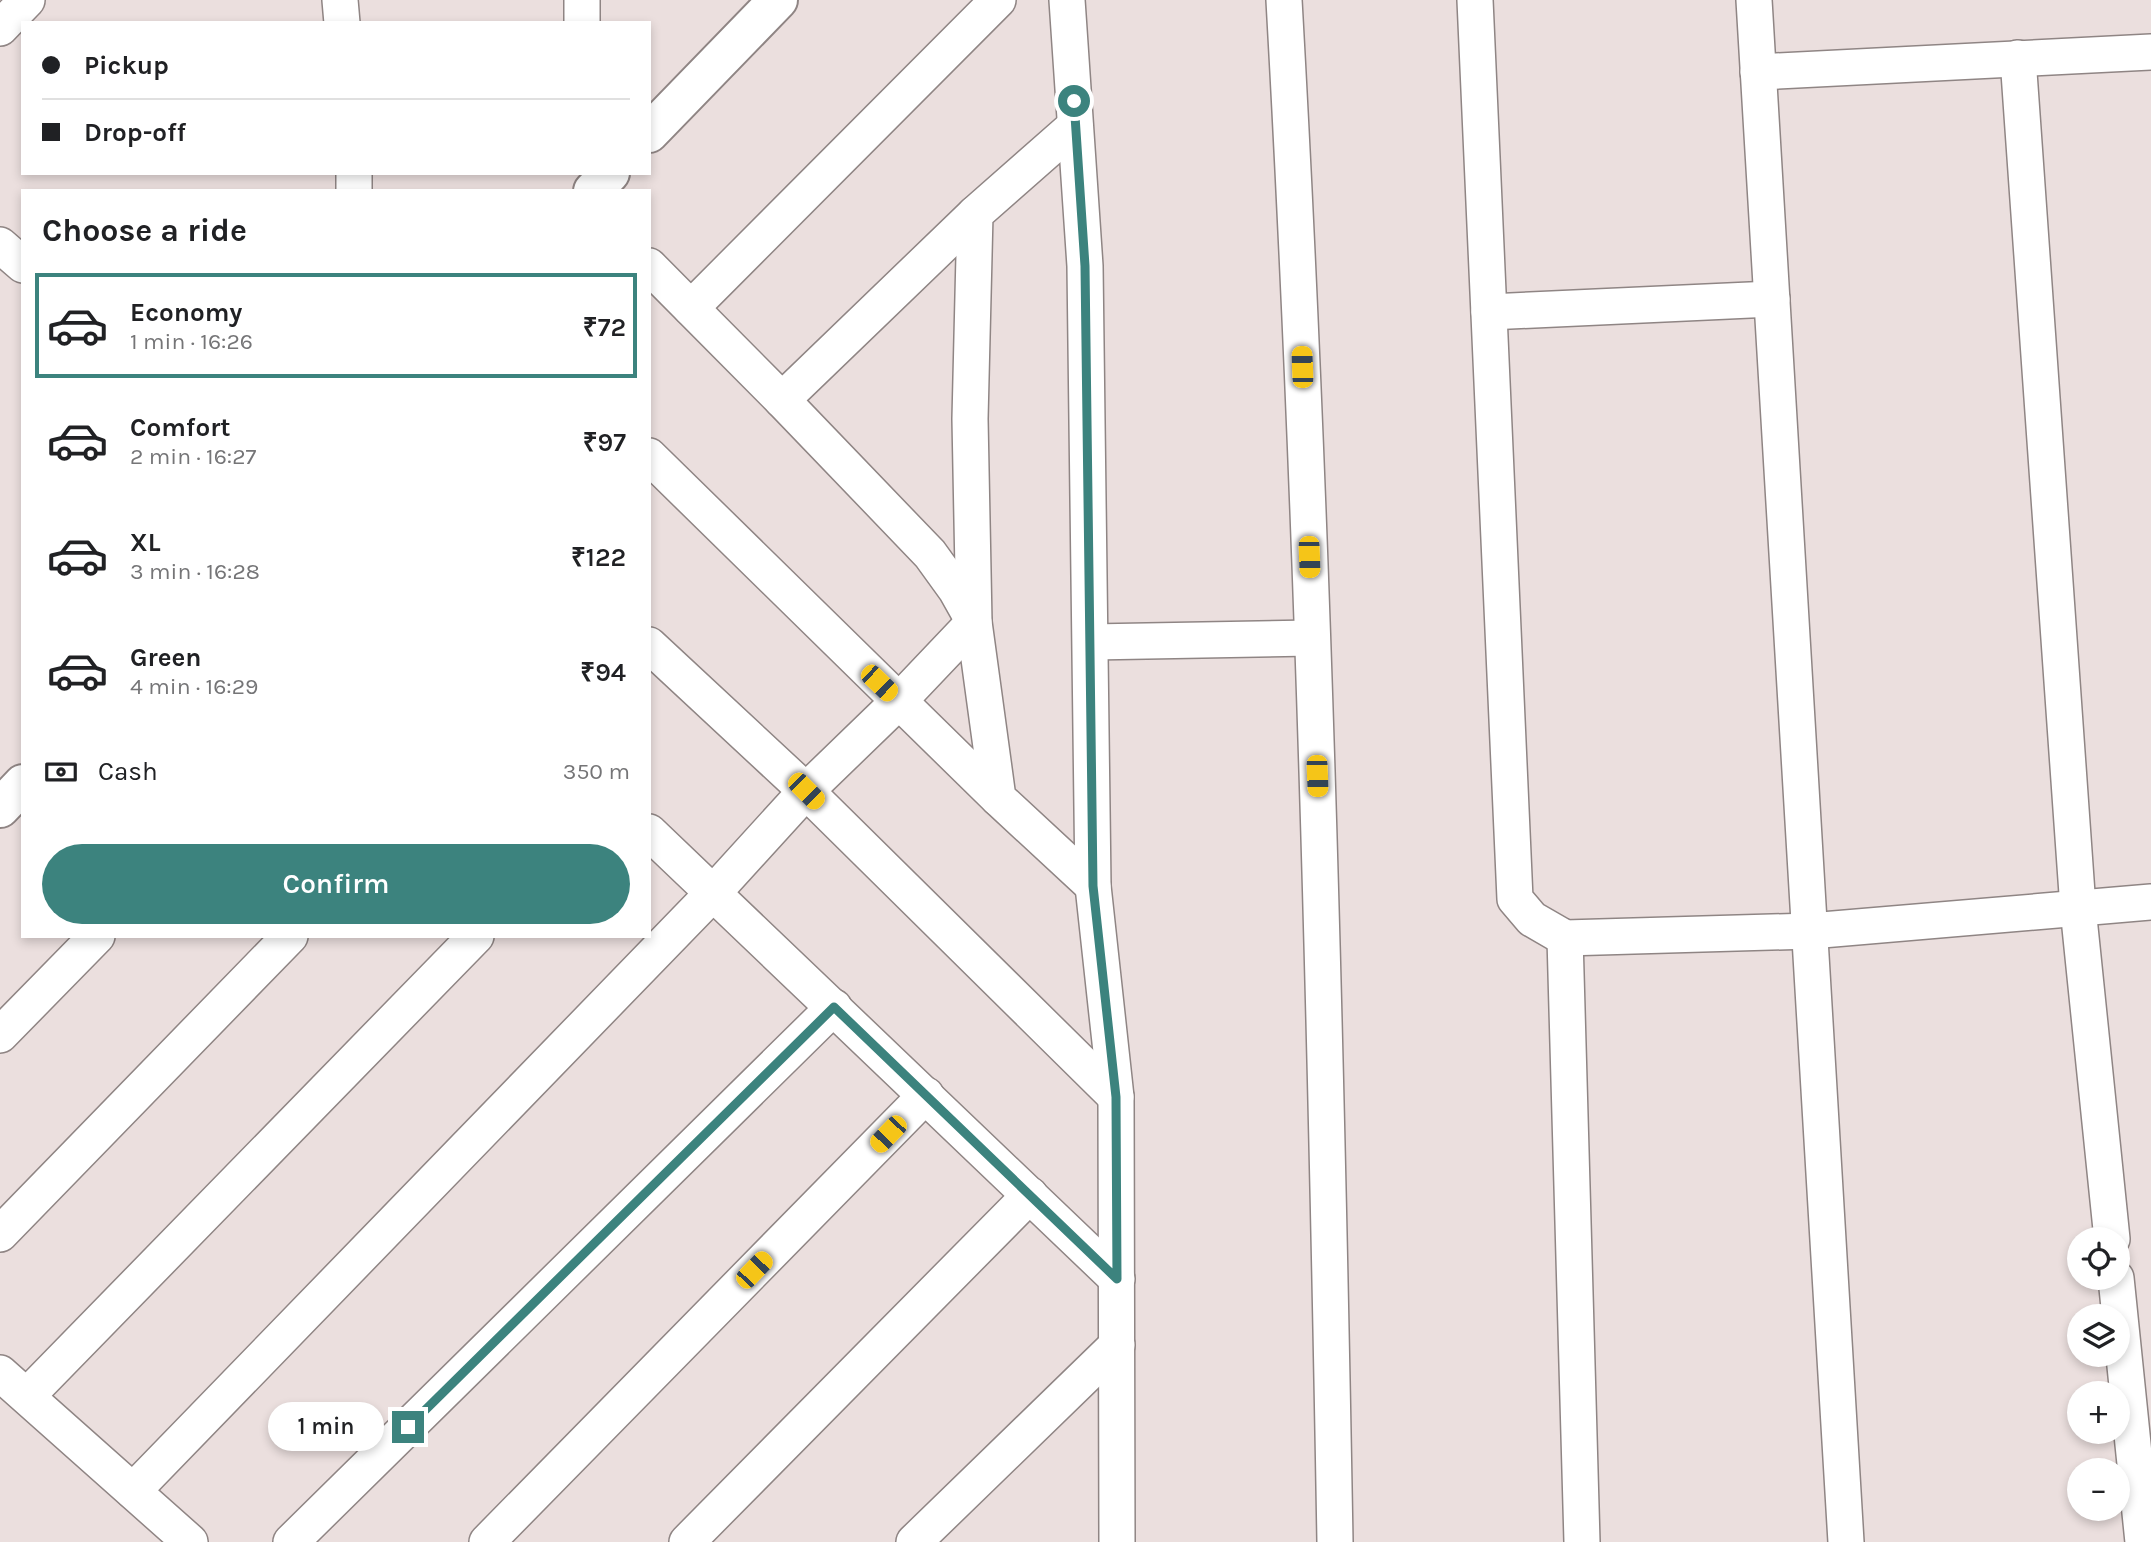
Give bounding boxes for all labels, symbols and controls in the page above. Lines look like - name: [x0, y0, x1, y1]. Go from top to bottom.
- text: Pickup: [84, 50, 169, 81]
- route start: [1058, 85, 1090, 117]
- text: Drop-off: [84, 117, 186, 148]
- text: Choose a ride: [42, 212, 247, 249]
- icon: car: [46, 294, 109, 357]
- text: Economy: [130, 297, 242, 328]
- text: ₹72: [583, 312, 626, 343]
- text: 1 min · 16:26: [130, 328, 253, 355]
- car: [1291, 346, 1314, 388]
- icon: car: [46, 409, 109, 472]
- text: Comfort: [130, 412, 231, 443]
- text: ₹97: [583, 427, 626, 458]
- text: 2 min · 16:27: [130, 443, 256, 470]
- icon: car: [46, 524, 109, 587]
- text: XL: [130, 527, 161, 558]
- car: [1298, 536, 1321, 578]
- text: ₹122: [571, 542, 626, 573]
- text: 3 min · 16:28: [130, 558, 260, 585]
- icon: car: [46, 639, 109, 702]
- text: Green: [130, 642, 202, 673]
- text: ₹94: [580, 657, 626, 688]
- car: [857, 661, 902, 705]
- text: 4 min · 16:29: [130, 673, 258, 700]
- icon: cash: [42, 753, 80, 791]
- car: [1306, 755, 1329, 797]
- text: Cash: [98, 756, 158, 787]
- text: 350 m: [563, 758, 630, 785]
- car: [784, 769, 829, 813]
- button: Confirm: [42, 844, 630, 924]
- car: [866, 1112, 911, 1156]
- map controls: [2067, 1227, 2130, 1521]
- button: locate: [2067, 1227, 2130, 1290]
- car: [732, 1248, 777, 1292]
- button: layers: [2067, 1304, 2130, 1367]
- button: +: [2067, 1381, 2130, 1444]
- callout: 1 min: [268, 1402, 384, 1452]
- route end: [392, 1411, 424, 1443]
- text: 1 min: [297, 1413, 355, 1440]
- button: −: [2067, 1458, 2130, 1521]

